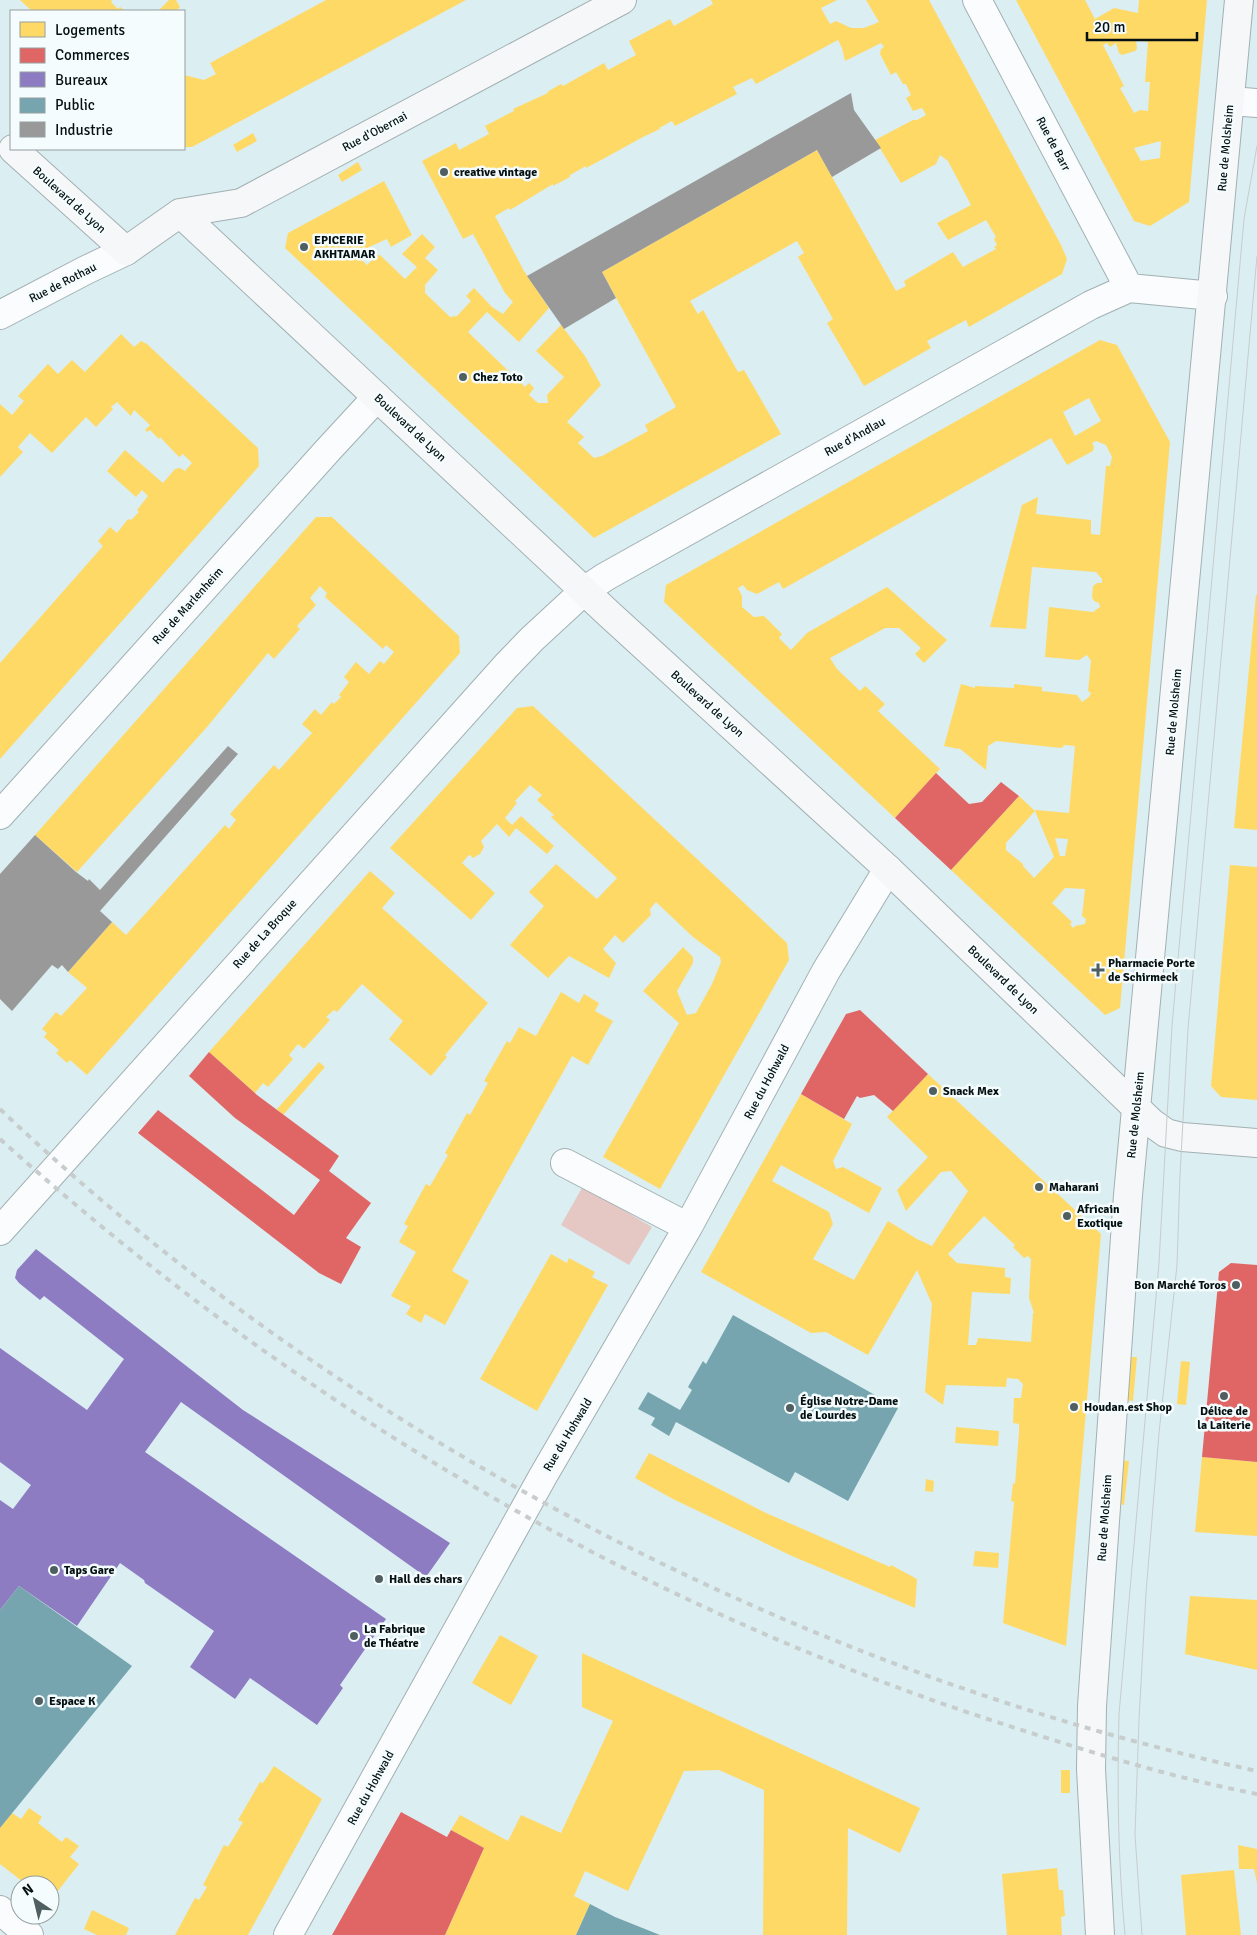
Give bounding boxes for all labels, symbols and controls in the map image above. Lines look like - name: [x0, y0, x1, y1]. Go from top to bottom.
- legend: [10, 10, 185, 150]
- scale bar: [1087, 10, 1197, 42]
- text: 20 m: [1094, 18, 1125, 36]
- text: Logements: [55, 21, 126, 39]
- text: Commerces: [55, 46, 130, 64]
- text: Bureaux: [55, 71, 108, 89]
- text: Public: [55, 96, 95, 114]
- street label: Rue de Molsheim: [1215, 104, 1237, 192]
- street label: Rue d'Obernai: [340, 109, 410, 155]
- street label: Rue de Barr: [1032, 114, 1074, 174]
- text: Industrie: [55, 121, 113, 139]
- street label: Boulevard de Lyon: [29, 163, 109, 237]
- place label: creative vintage: [454, 165, 537, 180]
- marker: creative vintage: [438, 166, 450, 178]
- place label: EPICERIE AKHTAMAR: [314, 233, 376, 262]
- marker: EPICERIE AKHTAMAR: [298, 241, 310, 253]
- street label: Rue de Rothau: [27, 260, 99, 306]
- place label: Chez Toto: [473, 370, 523, 385]
- marker: Chez Toto: [457, 371, 469, 383]
- street label: Boulevard de Lyon: [371, 391, 449, 465]
- street label: Rue d'Andlau: [822, 414, 888, 460]
- street label: Rue de Marlenheim: [149, 564, 227, 648]
- street label: Boulevard de Lyon: [667, 667, 747, 741]
- street label: Rue de Molsheim: [1163, 668, 1185, 756]
- street label: Rue de La Broque: [230, 896, 300, 972]
- street label: Boulevard de Lyon: [964, 942, 1042, 1018]
- place label: Pharmacie Porte de Schirmeck: [1108, 956, 1195, 985]
- marker: Pharmacie Porte de Schirmeck: [1092, 964, 1104, 976]
- street label: Rue du Hohwald: [741, 1042, 793, 1122]
- street label: Rue de Molsheim: [1124, 1071, 1148, 1159]
- place label: Snack Mex: [943, 1084, 999, 1099]
- marker: Snack Mex: [927, 1085, 939, 1097]
- place label: Maharani: [1049, 1180, 1099, 1195]
- marker: Maharani: [1033, 1181, 1045, 1193]
- place label: Africain Exotique: [1077, 1202, 1123, 1231]
- marker: Africain Exotique: [1061, 1210, 1073, 1222]
- place label: Bon Marché Toros: [1134, 1278, 1227, 1293]
- marker: Bon Marché Toros: [1230, 1279, 1242, 1291]
- marker: Délice de la Laiterie: [1218, 1390, 1230, 1402]
- place label: Église Notre-Dame de Lourdes: [800, 1394, 898, 1423]
- street label: Rue du Hohwald: [540, 1396, 596, 1474]
- place label: Houdan.est Shop: [1084, 1400, 1173, 1415]
- marker: Houdan.est Shop: [1068, 1401, 1080, 1413]
- marker: Église Notre-Dame de Lourdes: [784, 1402, 796, 1414]
- place label: Délice de la Laiterie: [1197, 1404, 1251, 1433]
- street label: Rue de Molsheim: [1094, 1474, 1116, 1562]
- place label: Taps Gare: [64, 1563, 114, 1578]
- marker: Taps Gare: [48, 1564, 60, 1576]
- place label: Hall des chars: [389, 1572, 463, 1587]
- marker: Hall des chars: [373, 1573, 385, 1585]
- place label: La Fabrique de Théatre: [364, 1622, 425, 1651]
- marker: La Fabrique de Théatre: [348, 1630, 360, 1642]
- place label: Espace K: [49, 1694, 96, 1709]
- marker: Espace K: [33, 1695, 45, 1707]
- street label: Rue du Hohwald: [344, 1748, 398, 1828]
- north arrow: [10, 1875, 60, 1925]
- text: N: [19, 1880, 37, 1900]

